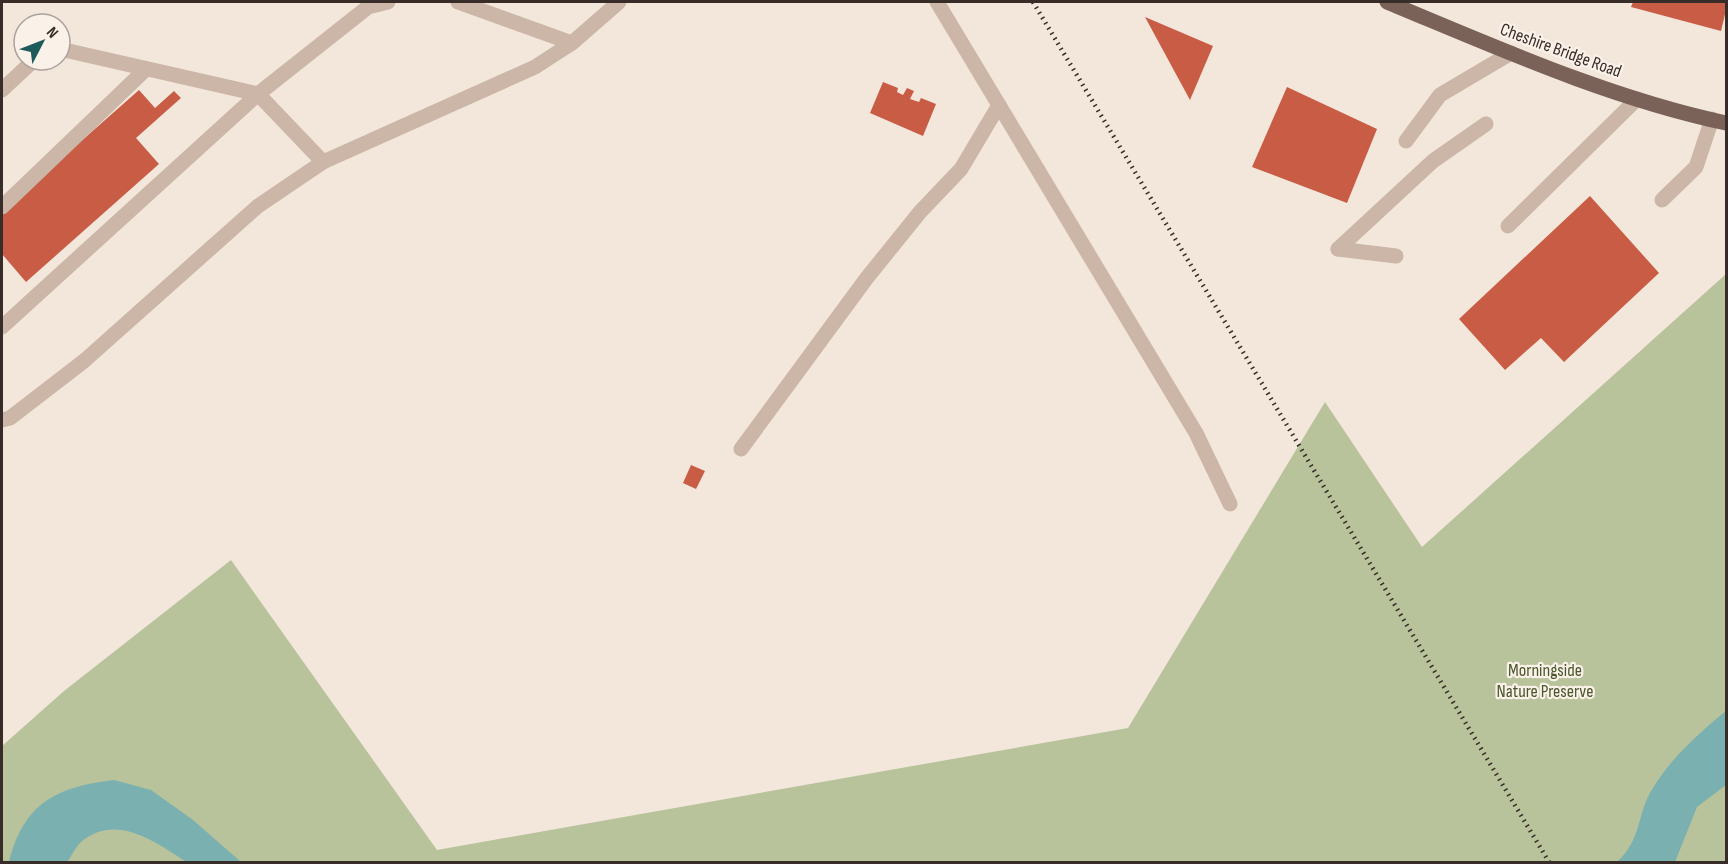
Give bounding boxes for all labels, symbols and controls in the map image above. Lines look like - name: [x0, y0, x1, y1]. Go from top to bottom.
- north arrow: [12, 12, 72, 72]
- street label: Cheshire Bridge Road: [1497, 19, 1624, 82]
- text: N: [42, 23, 62, 42]
- park label: Morningside Nature Preserve: [1497, 660, 1593, 702]

